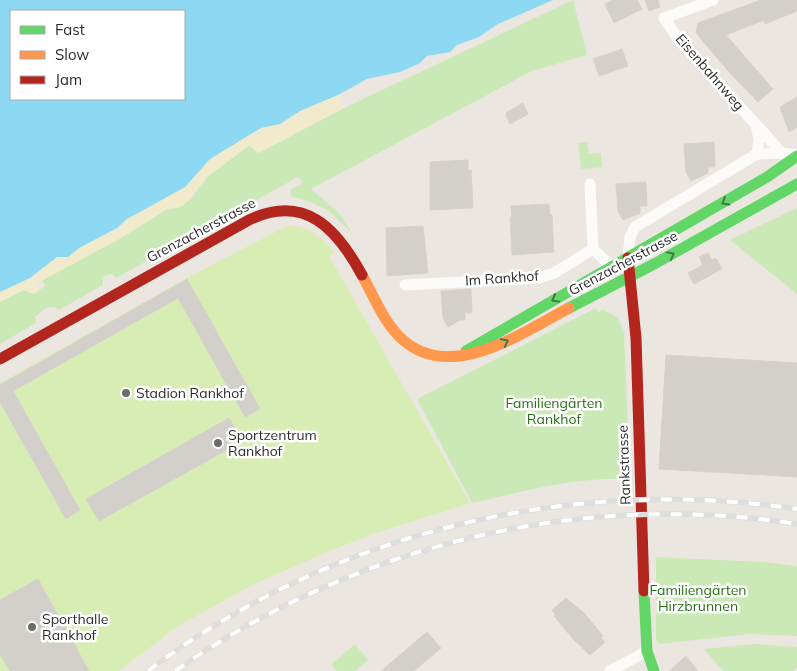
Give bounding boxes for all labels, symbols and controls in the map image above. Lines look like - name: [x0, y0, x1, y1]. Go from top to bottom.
- legend: [10, 10, 185, 100]
- text: Fast: [55, 20, 85, 39]
- street label: Eisenbahnweg: [672, 30, 748, 114]
- text: Slow: [55, 45, 89, 64]
- text: Jam: [55, 70, 82, 89]
- street label: Grenzacherstrasse: [143, 194, 259, 266]
- one-way arrow: [721, 195, 730, 205]
- street label: Grenzacherstrasse: [565, 227, 681, 299]
- one-way arrow: [666, 251, 675, 261]
- street label: Im Rankhof: [465, 266, 540, 290]
- one-way arrow: [551, 293, 560, 303]
- one-way arrow: [500, 338, 509, 348]
- place label: Stadion Rankhof: [136, 384, 244, 402]
- marker: Stadion Rankhof: [120, 387, 132, 399]
- park label: Familiengärten Rankhof: [505, 394, 603, 428]
- street label: Rankstrasse: [614, 425, 634, 505]
- place label: Sportzentrum Rankhof: [228, 426, 317, 460]
- marker: Sportzentrum Rankhof: [212, 437, 224, 449]
- park label: Familiengärten Hirzbrunnen: [649, 581, 747, 615]
- place label: Sporthalle Rankhof: [42, 610, 108, 644]
- marker: Sporthalle Rankhof: [26, 621, 38, 633]

